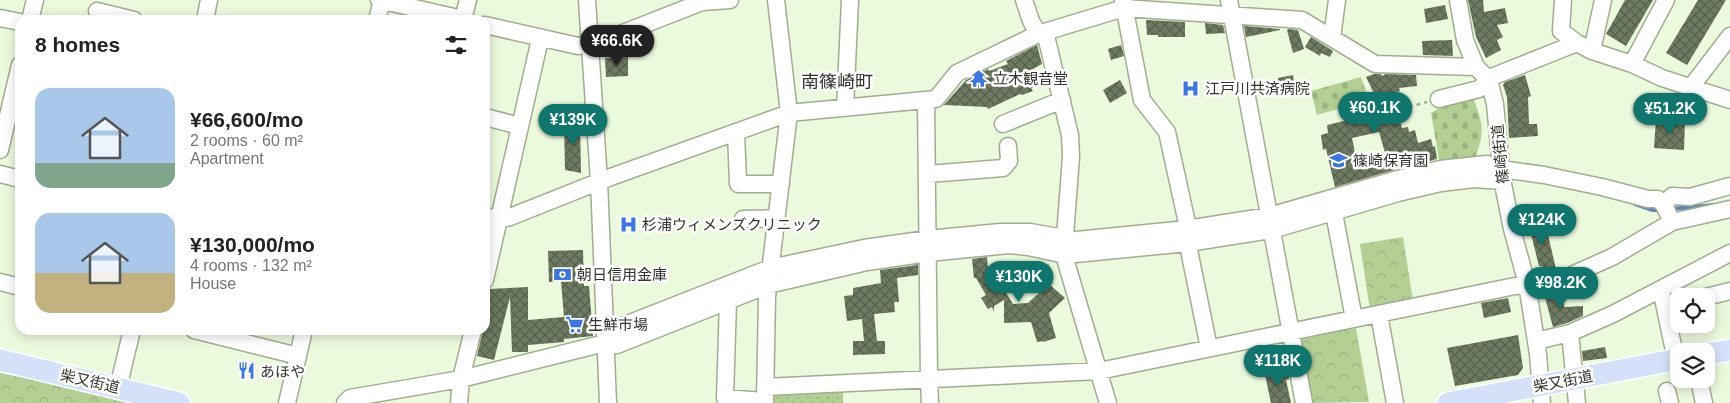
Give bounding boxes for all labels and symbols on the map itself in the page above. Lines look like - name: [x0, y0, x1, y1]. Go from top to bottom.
- pin: ¥66.6K: [576, 24, 658, 67]
- temple icon: 立木観音堂: [969, 68, 989, 88]
- place label: 立木観音堂: [993, 70, 1068, 87]
- district label: 南篠崎町: [801, 72, 873, 92]
- hospital icon: 江戸川共済病院: [1181, 78, 1201, 98]
- place label: 江戸川共済病院: [1205, 80, 1310, 97]
- pin: ¥60.1K: [1334, 92, 1416, 134]
- pin: ¥51.2K: [1629, 92, 1711, 135]
- pin: ¥139K: [538, 104, 608, 146]
- street label: 篠崎街道: [1488, 123, 1512, 185]
- school or university icon: 篠崎保育園: [1329, 150, 1349, 170]
- place label: 篠崎保育園: [1353, 152, 1428, 169]
- pin: ¥124K: [1507, 204, 1577, 246]
- hospital icon: 杉浦ウィメンズクリニック: [618, 214, 638, 234]
- place label: 杉浦ウィメンズクリニック: [642, 216, 822, 233]
- pin: ¥130K: [984, 260, 1054, 303]
- bank icon: 朝日信用金庫: [553, 264, 573, 284]
- place label: 朝日信用金庫: [577, 266, 667, 283]
- pin: ¥98.2K: [1520, 266, 1602, 309]
- supermarket icon: 生鮮市場: [564, 314, 584, 334]
- place label: 生鮮市場: [588, 316, 648, 333]
- pin: ¥118K: [1243, 344, 1313, 387]
- restaurant icon: あほや: [236, 361, 256, 381]
- place label: あほや: [260, 363, 305, 380]
- street label: 柴又街道: [59, 366, 121, 396]
- street label: 柴又街道: [1532, 367, 1594, 395]

